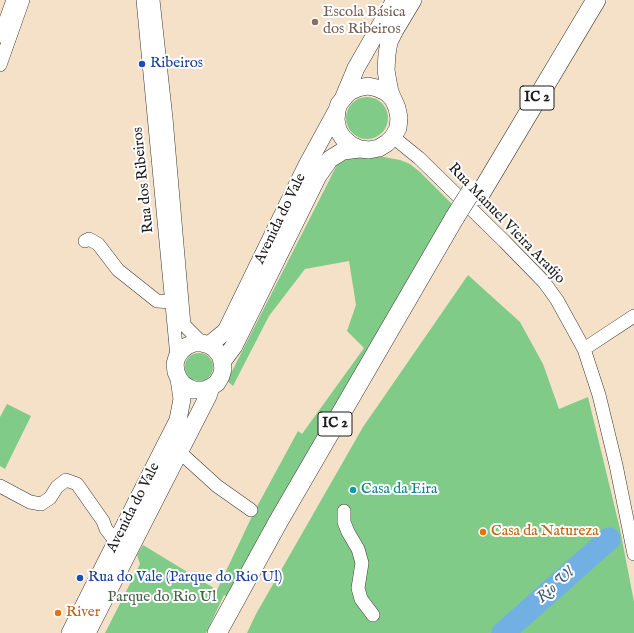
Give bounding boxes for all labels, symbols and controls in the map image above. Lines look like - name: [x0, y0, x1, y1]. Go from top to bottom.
- place label: Escola Básica dos Ribeiros: [323, 4, 406, 39]
- marker: Escola Básica dos Ribeiros: [310, 17, 320, 27]
- place label: Ribeiros: [150, 55, 203, 73]
- marker: Ribeiros: [137, 59, 147, 69]
- road number: IC 2: [520, 86, 554, 110]
- street label: Rua dos Ribeiros: [129, 126, 159, 234]
- street label: Rua Manuel Vieira Araújo: [444, 160, 568, 288]
- street label: Avenida do Vale: [251, 171, 311, 267]
- road number: IC 2: [318, 412, 352, 436]
- street label: Avenida do Vale: [104, 460, 164, 556]
- place label: Casa da Eira: [361, 481, 437, 499]
- marker: Casa da Eira: [348, 485, 358, 495]
- place label: Casa da Natureza: [491, 523, 599, 541]
- marker: Casa da Natureza: [478, 527, 488, 537]
- water label: Rio Ul: [533, 564, 579, 608]
- place label: Rua do Vale (Parque do Rio Ul): [88, 569, 282, 587]
- marker: Rua do Vale (Parque do Rio Ul): [75, 573, 85, 583]
- park label: Parque do Rio Ul: [108, 589, 216, 607]
- place label: River: [66, 604, 100, 622]
- marker: River: [53, 608, 63, 618]

